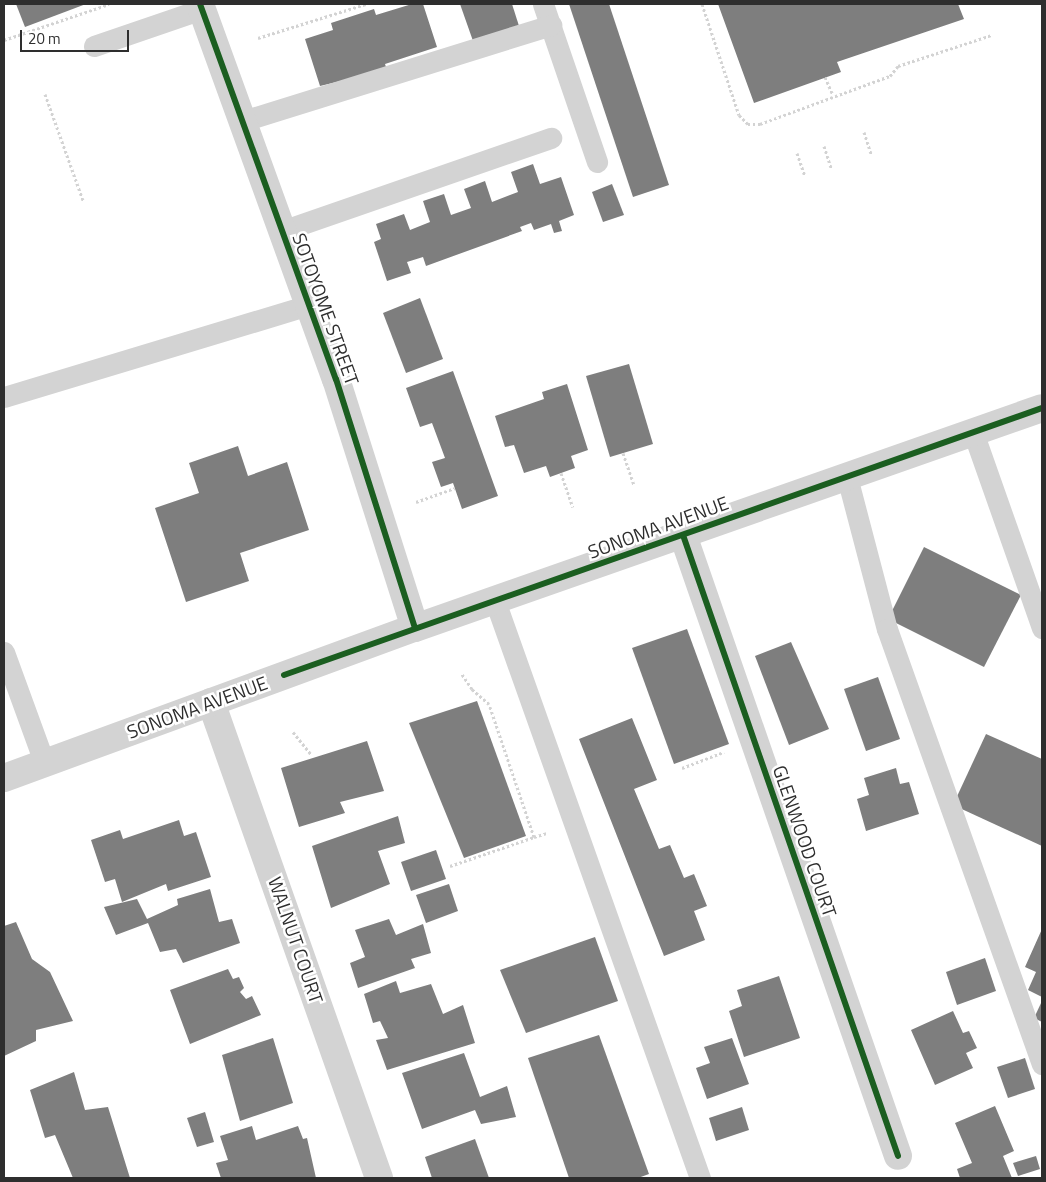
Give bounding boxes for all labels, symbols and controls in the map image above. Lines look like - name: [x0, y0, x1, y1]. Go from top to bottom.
- scale bar: [22, 20, 131, 52]
- text: 20 m: [28, 27, 61, 50]
- street label: SOTOYOME STREET: [288, 230, 364, 388]
- street label: SONOMA AVENUE: [585, 491, 731, 563]
- street label: SONOMA AVENUE: [124, 671, 270, 743]
- street label: GLENWOOD COURT: [768, 762, 842, 920]
- street label: WALNUT COURT: [264, 874, 328, 1006]

